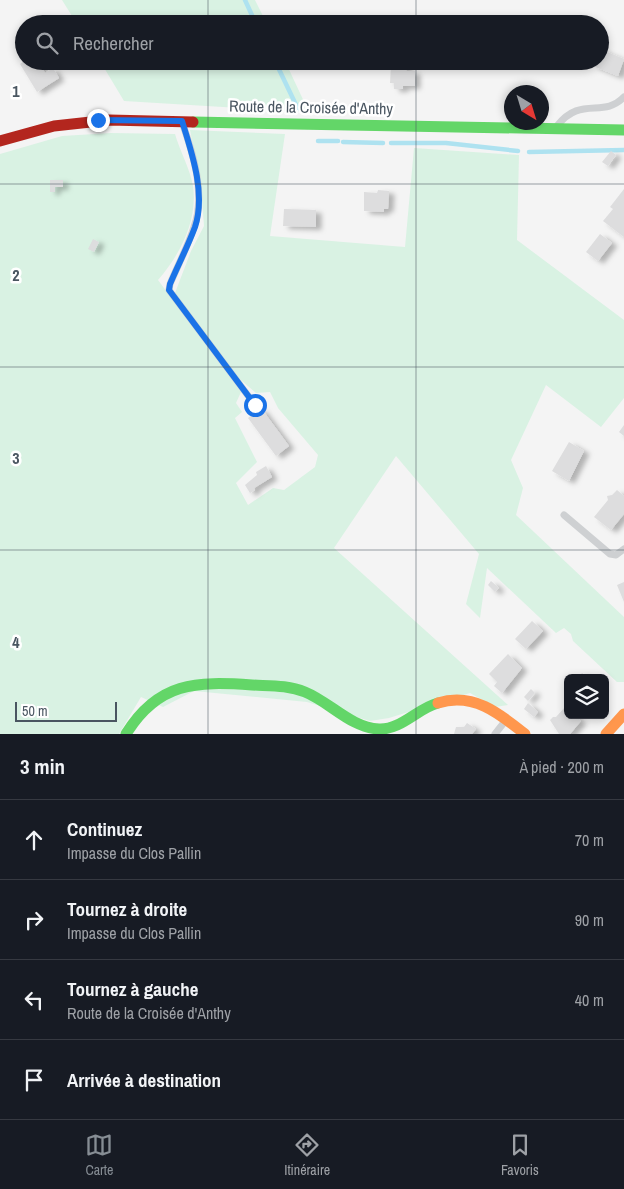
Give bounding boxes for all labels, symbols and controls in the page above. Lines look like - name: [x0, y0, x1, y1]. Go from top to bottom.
- search box: [15, 15, 609, 70]
- icon: search: [33, 29, 61, 57]
- text: Rechercher: [73, 30, 154, 56]
- text: 1: [12, 80, 20, 102]
- north arrow: [504, 85, 549, 130]
- street label: Route de la Croisée d'Anthy: [229, 95, 393, 119]
- route end: [87, 109, 110, 132]
- text: 2: [12, 264, 20, 286]
- route start: [244, 394, 267, 417]
- text: 3: [12, 447, 20, 469]
- text: 4: [12, 631, 20, 653]
- map controls: [564, 674, 609, 719]
- button: layers: [564, 674, 609, 719]
- scale bar: [15, 699, 118, 722]
- text: 50 m: [22, 702, 48, 720]
- text: 3 min: [20, 752, 65, 781]
- text: À pied · 200 m: [519, 756, 604, 778]
- text: Continuez: [67, 816, 142, 842]
- icon: ahead: [20, 826, 48, 854]
- text: 70 m: [575, 829, 604, 851]
- text: Impasse du Clos Pallin: [67, 842, 201, 864]
- text: Tournez à droite: [67, 896, 187, 922]
- icon: right: [20, 906, 48, 934]
- text: 90 m: [575, 909, 604, 931]
- text: Impasse du Clos Pallin: [67, 922, 201, 944]
- text: Tournez à gauche: [67, 976, 198, 1002]
- icon: left: [20, 986, 48, 1014]
- text: 40 m: [575, 989, 604, 1011]
- text: Route de la Croisée d'Anthy: [67, 1002, 231, 1024]
- icon: arrive: [20, 1066, 48, 1094]
- text: Arrivée à destination: [67, 1067, 221, 1093]
- tab: Carte: [85, 1131, 113, 1179]
- tab: Itinéraire: [284, 1131, 330, 1179]
- tab: Favoris: [501, 1131, 539, 1179]

